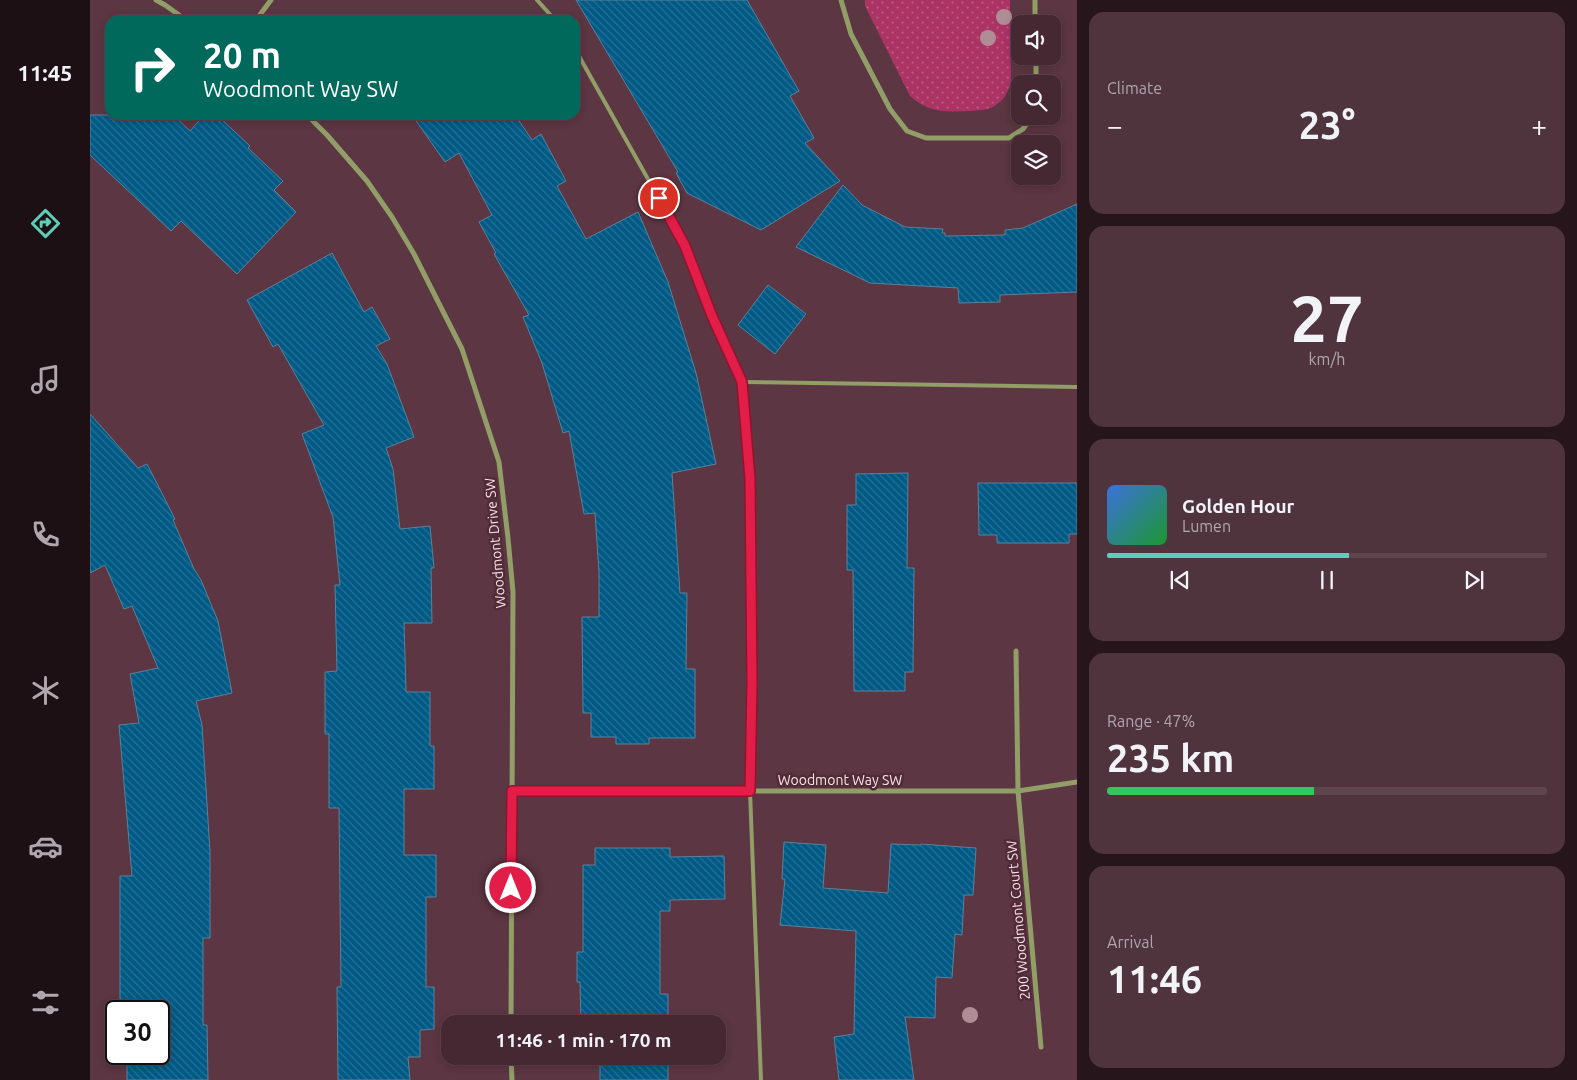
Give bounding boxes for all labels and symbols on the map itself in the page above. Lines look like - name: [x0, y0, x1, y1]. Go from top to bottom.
- pin: [638, 177, 680, 219]
- street label: Woodmont Drive SW: [481, 477, 509, 609]
- street label: Woodmont Way SW: [778, 772, 902, 788]
- street label: 200 Woodmont Court SW: [1003, 839, 1033, 1000]
- position arrow: [484, 861, 536, 913]
- speed limit sign: 30: [105, 1000, 170, 1065]

